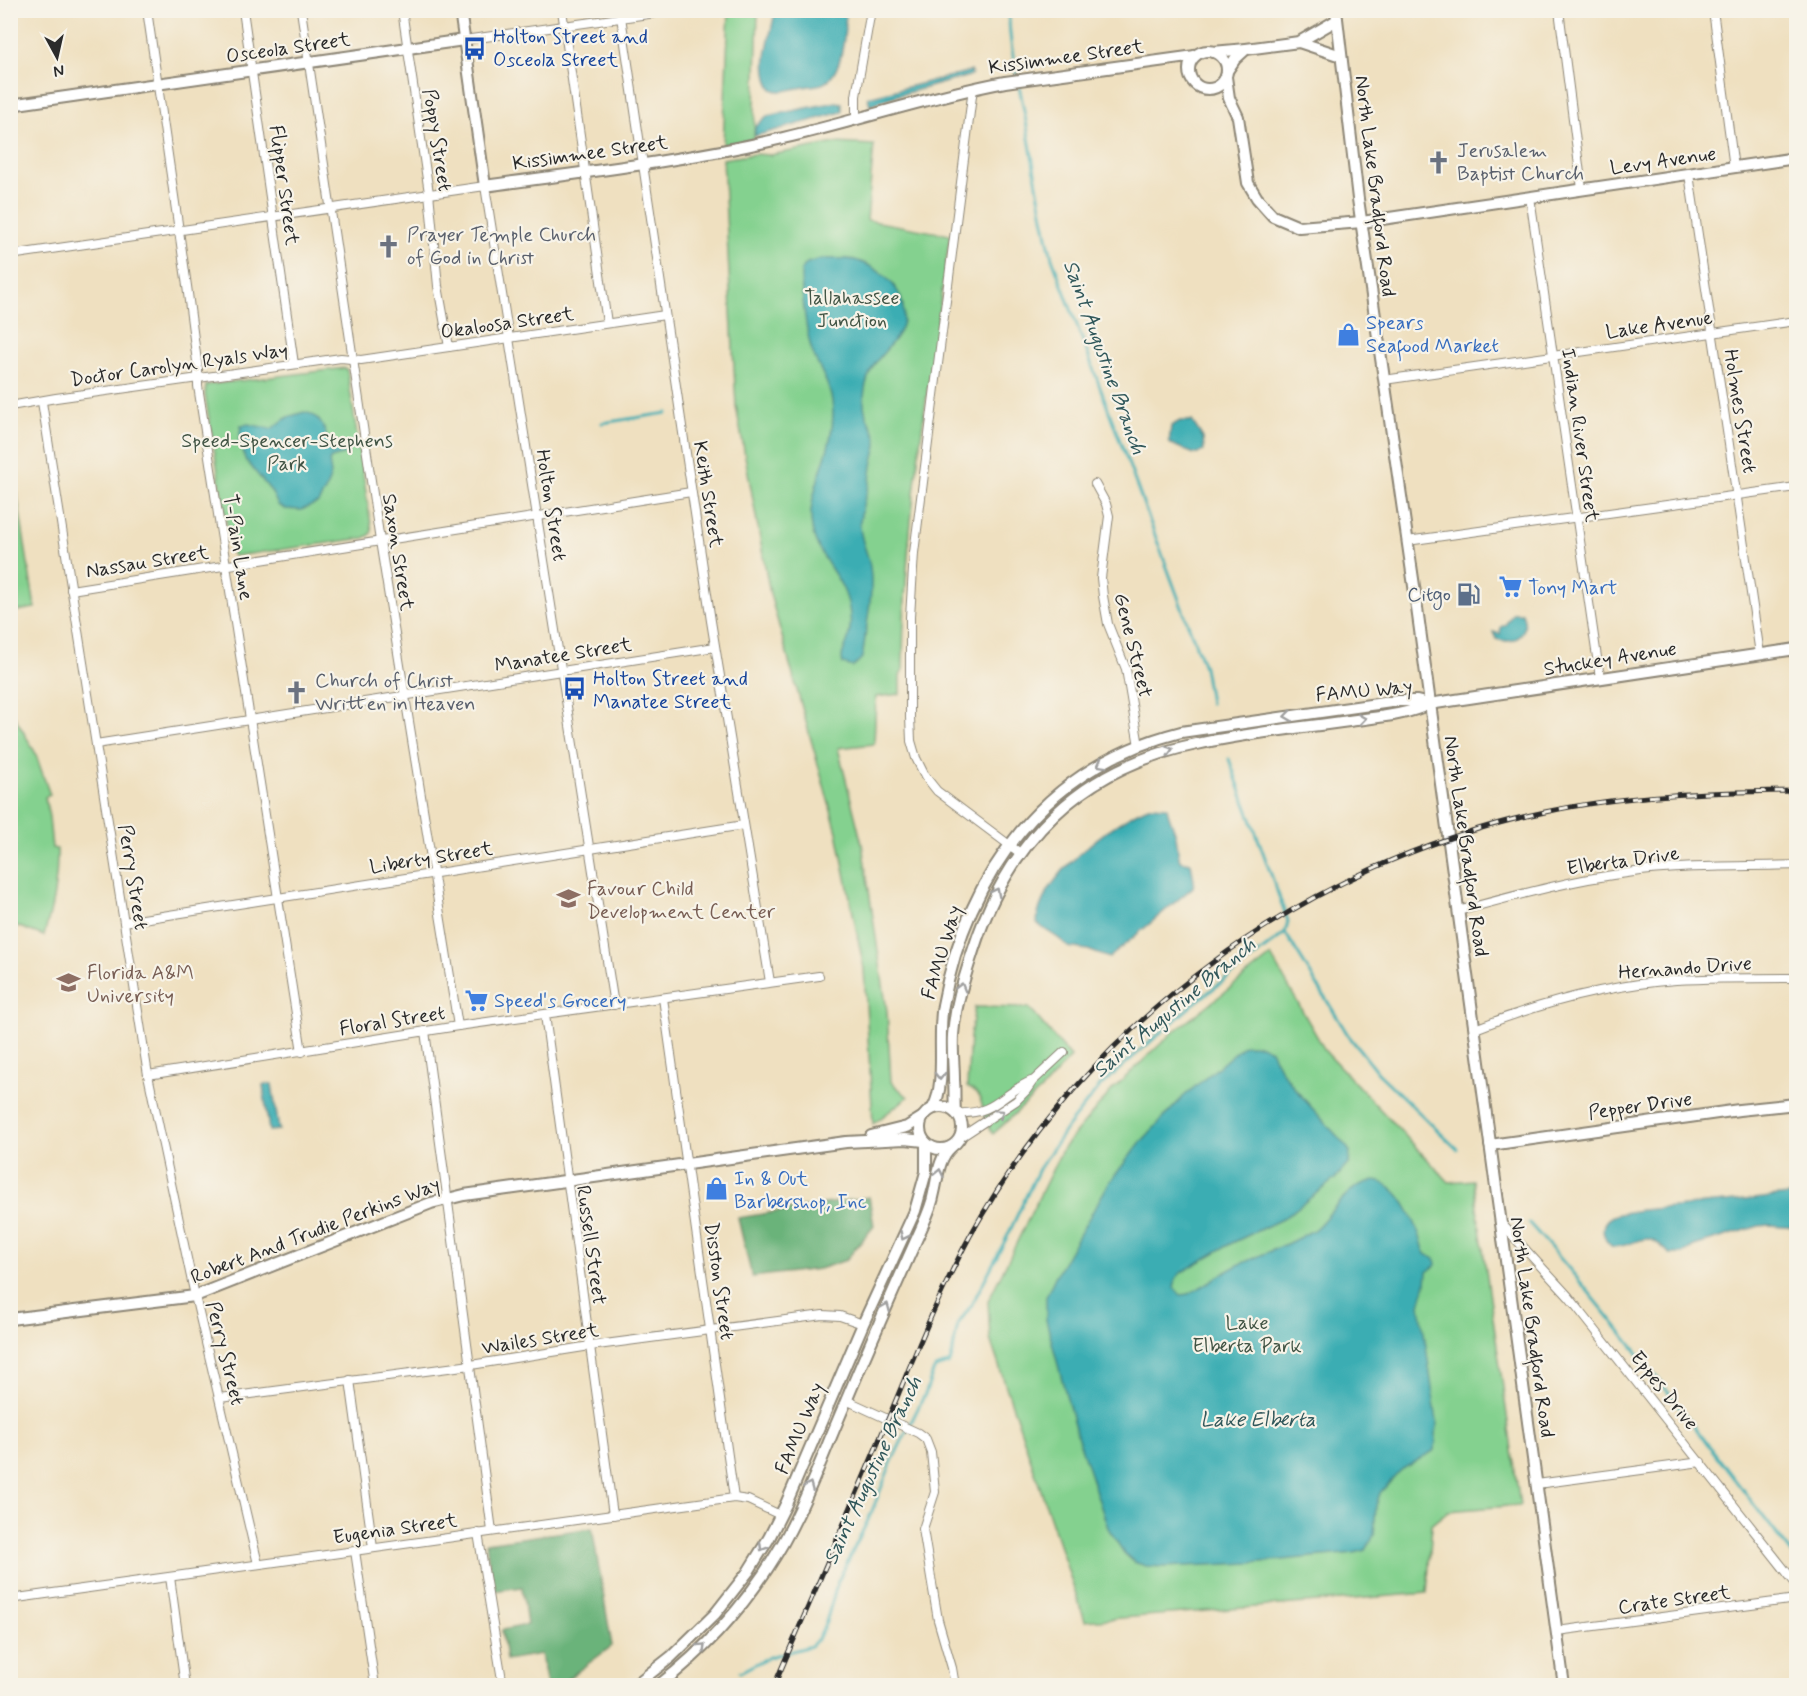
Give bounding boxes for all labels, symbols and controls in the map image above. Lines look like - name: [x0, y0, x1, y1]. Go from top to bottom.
- place label: Holton Street and Osceola Street: [493, 24, 648, 74]
- street label: Osceola Street: [224, 26, 352, 71]
- north arrow: [27, 27, 87, 87]
- street label: Kissimmee Street: [987, 33, 1146, 82]
- bus stop icon: Holton Street and Osceola Street: [462, 35, 488, 61]
- text: N: [52, 59, 66, 82]
- street label: North Lake Bradford Road: [1346, 74, 1401, 299]
- street label: Poppy Street: [415, 87, 458, 193]
- street label: Flipper Street: [262, 123, 305, 247]
- street label: Kissimmee Street: [511, 129, 670, 178]
- place label: Jerusalem Baptist Church: [1457, 138, 1584, 188]
- street label: Levy Avenue: [1608, 141, 1718, 182]
- church icon: Jerusalem Baptist Church: [1426, 149, 1452, 175]
- place label: Prayer Temple Church of God in Christ: [407, 222, 596, 272]
- church icon: Prayer Temple Church of God in Christ: [376, 233, 402, 259]
- water label: Saint Augustine Branch: [1056, 256, 1152, 459]
- park label: Tallahassee Junction: [804, 285, 900, 335]
- street label: Okaloosa Street: [439, 301, 576, 346]
- street label: Lake Avenue: [1604, 305, 1714, 346]
- place label: Spears Seafood Market: [1366, 310, 1499, 362]
- shop icon: Spears Seafood Market: [1335, 321, 1361, 347]
- street label: Doctor Carolyn Ryals Way: [69, 337, 290, 394]
- street label: Indian River Street: [1554, 347, 1605, 524]
- street label: Holmes Street: [1716, 347, 1763, 475]
- park label: Speed-Spencer-Stephens Park: [181, 428, 393, 478]
- street label: Keith Street: [686, 439, 729, 550]
- street label: Holton Street: [528, 447, 573, 563]
- street label: T-Pain Lane: [216, 492, 259, 602]
- street label: Saxon Street: [375, 492, 420, 613]
- street label: Nassau Street: [84, 539, 211, 586]
- supermarket icon: Tony Mart: [1497, 574, 1523, 600]
- place label: Tony Mart: [1528, 575, 1617, 602]
- fuel station icon: Citgo: [1456, 581, 1482, 607]
- place label: Citgo: [1407, 582, 1451, 610]
- street label: Gene Street: [1107, 590, 1159, 701]
- street label: Manatee Street: [493, 631, 634, 680]
- street label: Stuckey Avenue: [1542, 636, 1679, 683]
- place label: Holton Street and Manatee Street: [593, 666, 748, 716]
- place label: Church of Christ Written in Heaven: [315, 668, 475, 718]
- street label: FAMU Way: [1315, 674, 1414, 709]
- bus stop icon: Holton Street and Manatee Street: [562, 676, 588, 702]
- church icon: Church of Christ Written in Heaven: [284, 679, 310, 705]
- one-way arrow: [1283, 710, 1293, 722]
- one-way arrow: [1357, 714, 1366, 726]
- street label: North Lake Bradford Road: [1435, 734, 1494, 959]
- one-way arrow: [1164, 745, 1174, 758]
- one-way arrow: [1096, 757, 1107, 768]
- street label: Perry Street: [111, 823, 154, 932]
- street label: Liberty Street: [368, 835, 495, 882]
- street label: Elberta Drive: [1565, 840, 1681, 883]
- place label: Favour Child Development Center: [587, 876, 776, 926]
- school or university icon: Favour Child Development Center: [556, 886, 582, 912]
- one-way arrow: [989, 888, 1000, 898]
- street label: FAMU Way: [915, 902, 970, 1003]
- water label: Saint Augustine Branch: [1087, 931, 1262, 1084]
- street label: Hernando Drive: [1617, 950, 1753, 987]
- place label: Florida A&M University: [87, 960, 194, 1010]
- school or university icon: Florida A&M University: [56, 970, 82, 996]
- one-way arrow: [954, 982, 967, 992]
- supermarket icon: Speed's Grocery: [463, 987, 489, 1013]
- place label: Speed's Grocery: [494, 988, 626, 1015]
- street label: Floral Street: [337, 1000, 447, 1043]
- one-way arrow: [934, 1071, 946, 1080]
- street label: Pepper Drive: [1586, 1086, 1694, 1127]
- one-way arrow: [993, 1109, 1004, 1120]
- place label: In & Out Barbershop, Inc: [734, 1166, 867, 1216]
- one-way arrow: [931, 1168, 944, 1178]
- street label: Robert And Trudie Perkins Way: [187, 1171, 444, 1292]
- shop icon: In & Out Barbershop, Inc: [703, 1176, 729, 1202]
- street label: Russell Street: [569, 1184, 612, 1307]
- street label: North Lake Bradford Road: [1501, 1215, 1560, 1440]
- street label: Disston Street: [697, 1221, 740, 1342]
- one-way arrow: [899, 1229, 911, 1240]
- street label: Perry Street: [199, 1299, 250, 1408]
- one-way arrow: [879, 1302, 891, 1313]
- park label: Lake Elberta Park: [1192, 1310, 1302, 1360]
- street label: Wailes Street: [480, 1317, 601, 1362]
- street label: Eppes Drive: [1624, 1346, 1704, 1436]
- water label: Saint Augustine Branch: [817, 1371, 929, 1569]
- street label: FAMU Way: [769, 1379, 832, 1479]
- water label: Lake Elberta: [1200, 1406, 1316, 1434]
- one-way arrow: [802, 1482, 814, 1493]
- street label: Eugenia Street: [331, 1507, 459, 1552]
- one-way arrow: [759, 1541, 771, 1551]
- street label: Crate Street: [1616, 1579, 1732, 1622]
- one-way arrow: [695, 1644, 706, 1655]

